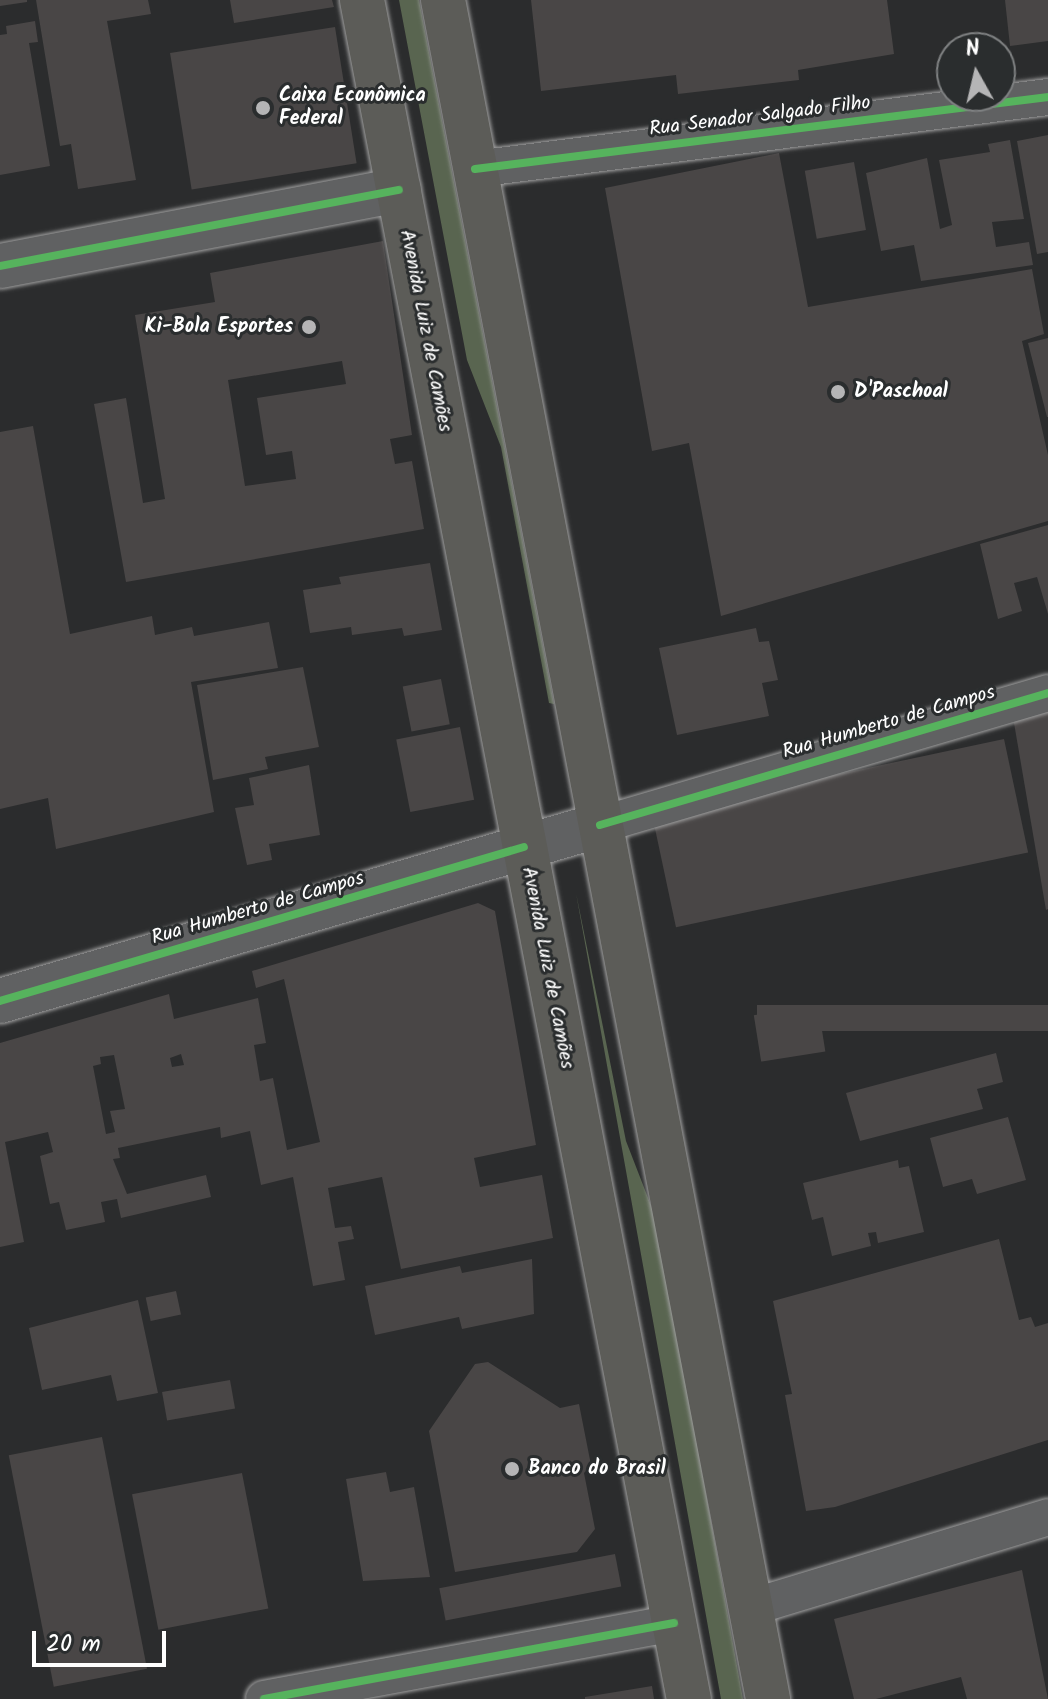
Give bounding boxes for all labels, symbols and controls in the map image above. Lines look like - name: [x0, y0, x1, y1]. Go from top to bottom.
- text: N: [964, 31, 982, 68]
- north arrow: [936, 32, 1016, 112]
- place label: Caixa Econômica Federal: [279, 84, 426, 131]
- street label: Rua Senador Salgado Filho: [648, 92, 872, 142]
- marker: Caixa Econômica Federal: [254, 99, 272, 117]
- street label: Avenida Luiz de Camões: [394, 228, 456, 434]
- place label: Ki-Bola Esportes: [145, 315, 293, 339]
- marker: Ki-Bola Esportes: [300, 318, 318, 336]
- place label: D'Paschoal: [854, 380, 948, 404]
- marker: D'Paschoal: [829, 383, 847, 401]
- street label: Rua Humberto de Campos: [780, 681, 998, 765]
- street label: Avenida Luiz de Camões: [516, 865, 578, 1071]
- street label: Rua Humberto de Campos: [149, 867, 367, 951]
- place label: Banco do Brasil: [528, 1457, 666, 1481]
- marker: Banco do Brasil: [503, 1460, 521, 1478]
- scale bar: [36, 1615, 170, 1665]
- text: 20 m: [46, 1625, 101, 1664]

